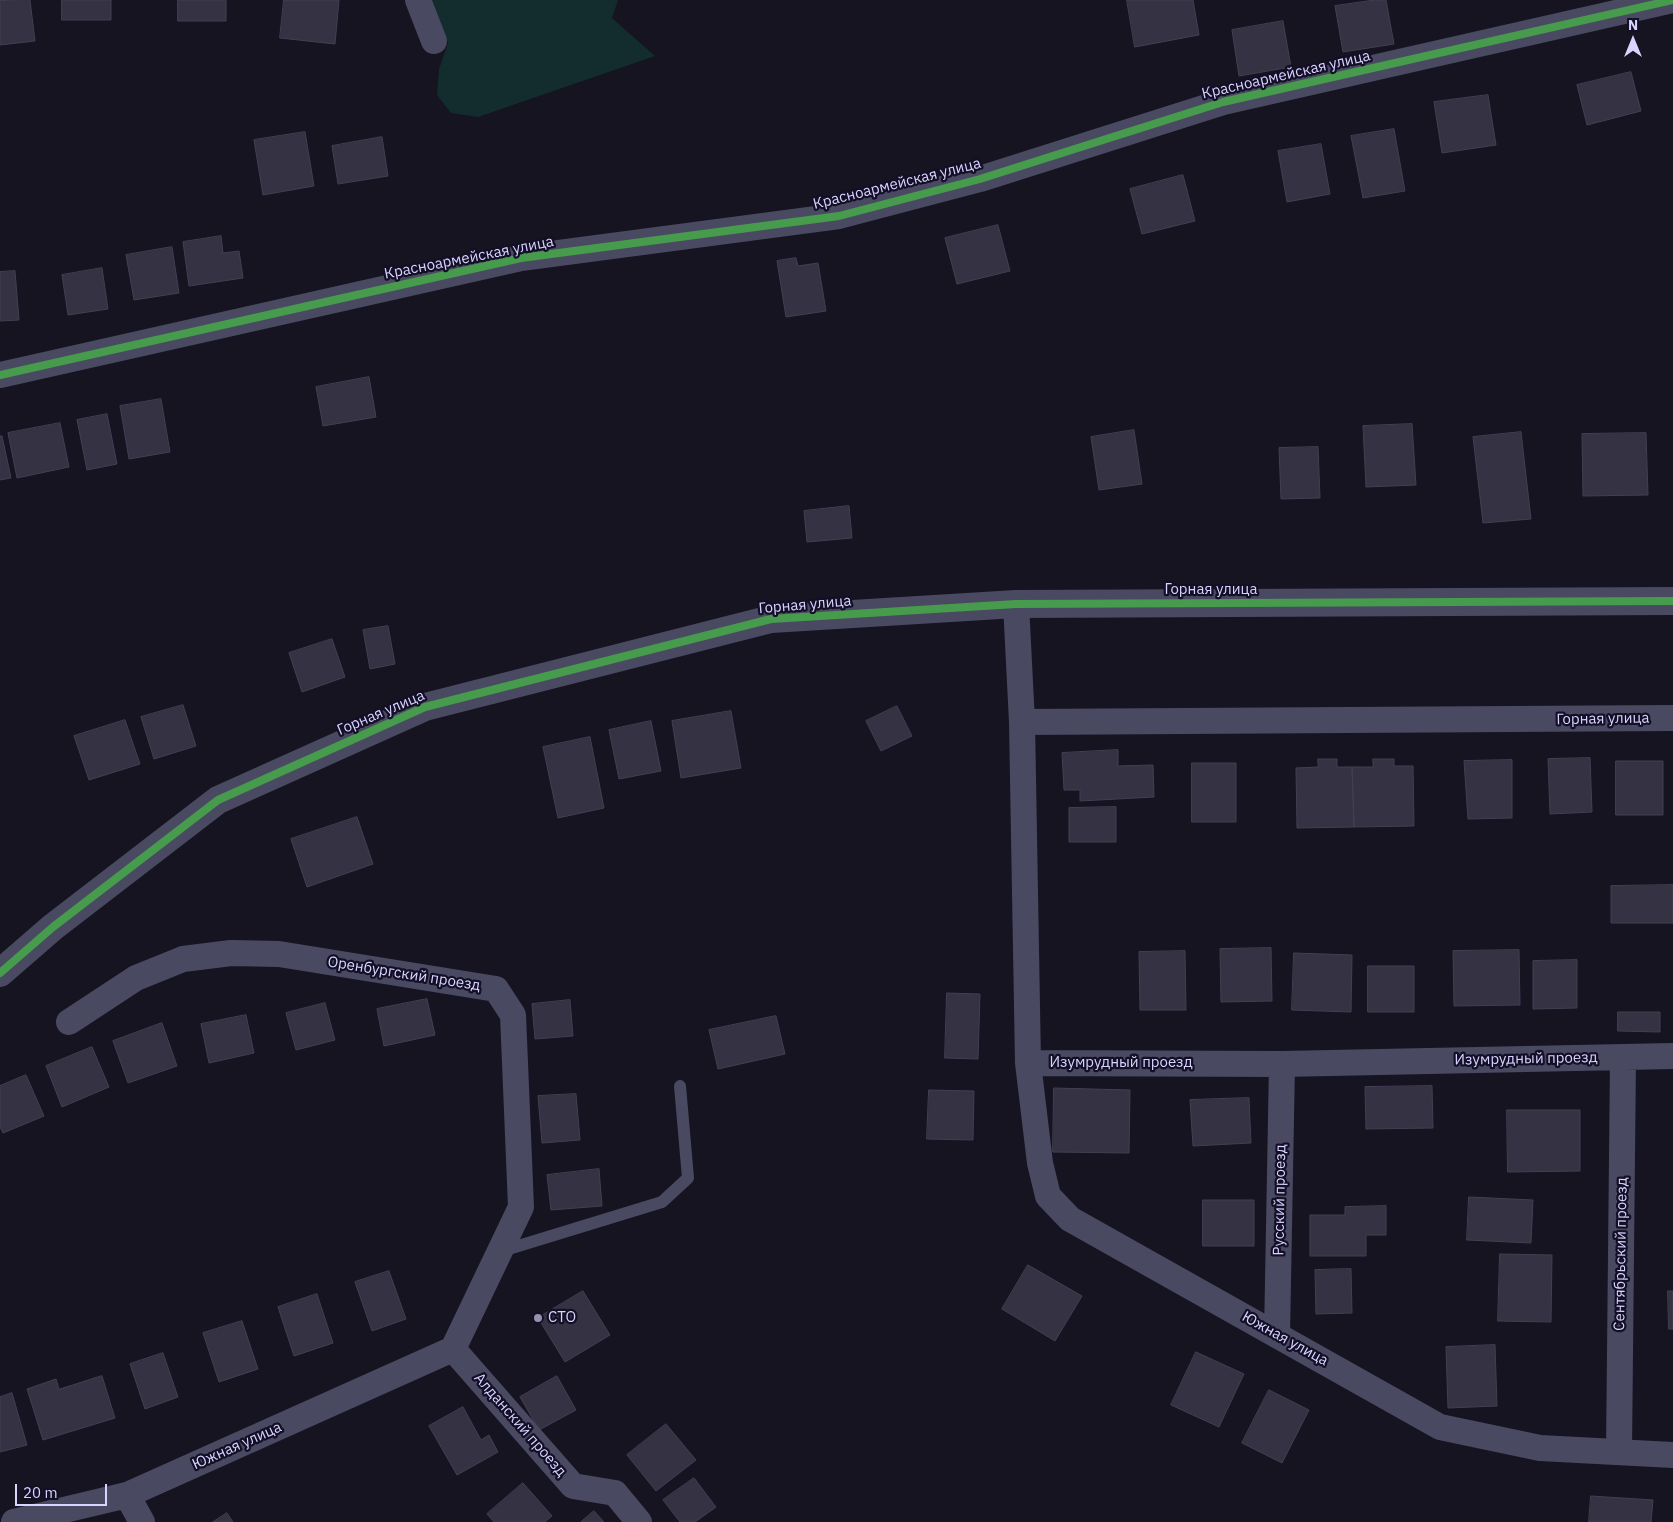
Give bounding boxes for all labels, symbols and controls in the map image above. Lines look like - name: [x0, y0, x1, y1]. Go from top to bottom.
- north arrow: [1608, 15, 1658, 65]
- text: N: [1628, 16, 1638, 34]
- street label: Красноармейская улица: [1200, 47, 1372, 103]
- street label: Красноармейская улица: [811, 154, 983, 214]
- street label: Красноармейская улица: [383, 233, 555, 283]
- street label: Горная улица: [1164, 581, 1258, 599]
- street label: Горная улица: [758, 592, 852, 618]
- street label: Горная улица: [335, 687, 427, 739]
- street label: Горная улица: [1556, 709, 1650, 729]
- street label: Оренбургский проезд: [326, 953, 482, 995]
- street label: Изумрудный проезд: [1454, 1049, 1598, 1069]
- street label: Изумрудный проезд: [1049, 1054, 1193, 1072]
- street label: Русский проезд: [1270, 1144, 1290, 1256]
- street label: Сентябрьский проезд: [1611, 1177, 1631, 1331]
- street label: Южная улица: [1239, 1308, 1331, 1370]
- place label: СТО: [548, 1309, 576, 1327]
- marker: СТО: [532, 1312, 544, 1324]
- street label: Алданский проезд: [470, 1369, 570, 1481]
- street label: Южная улица: [190, 1418, 284, 1474]
- scale bar: [18, 1474, 110, 1506]
- text: 20 m: [23, 1483, 58, 1502]

